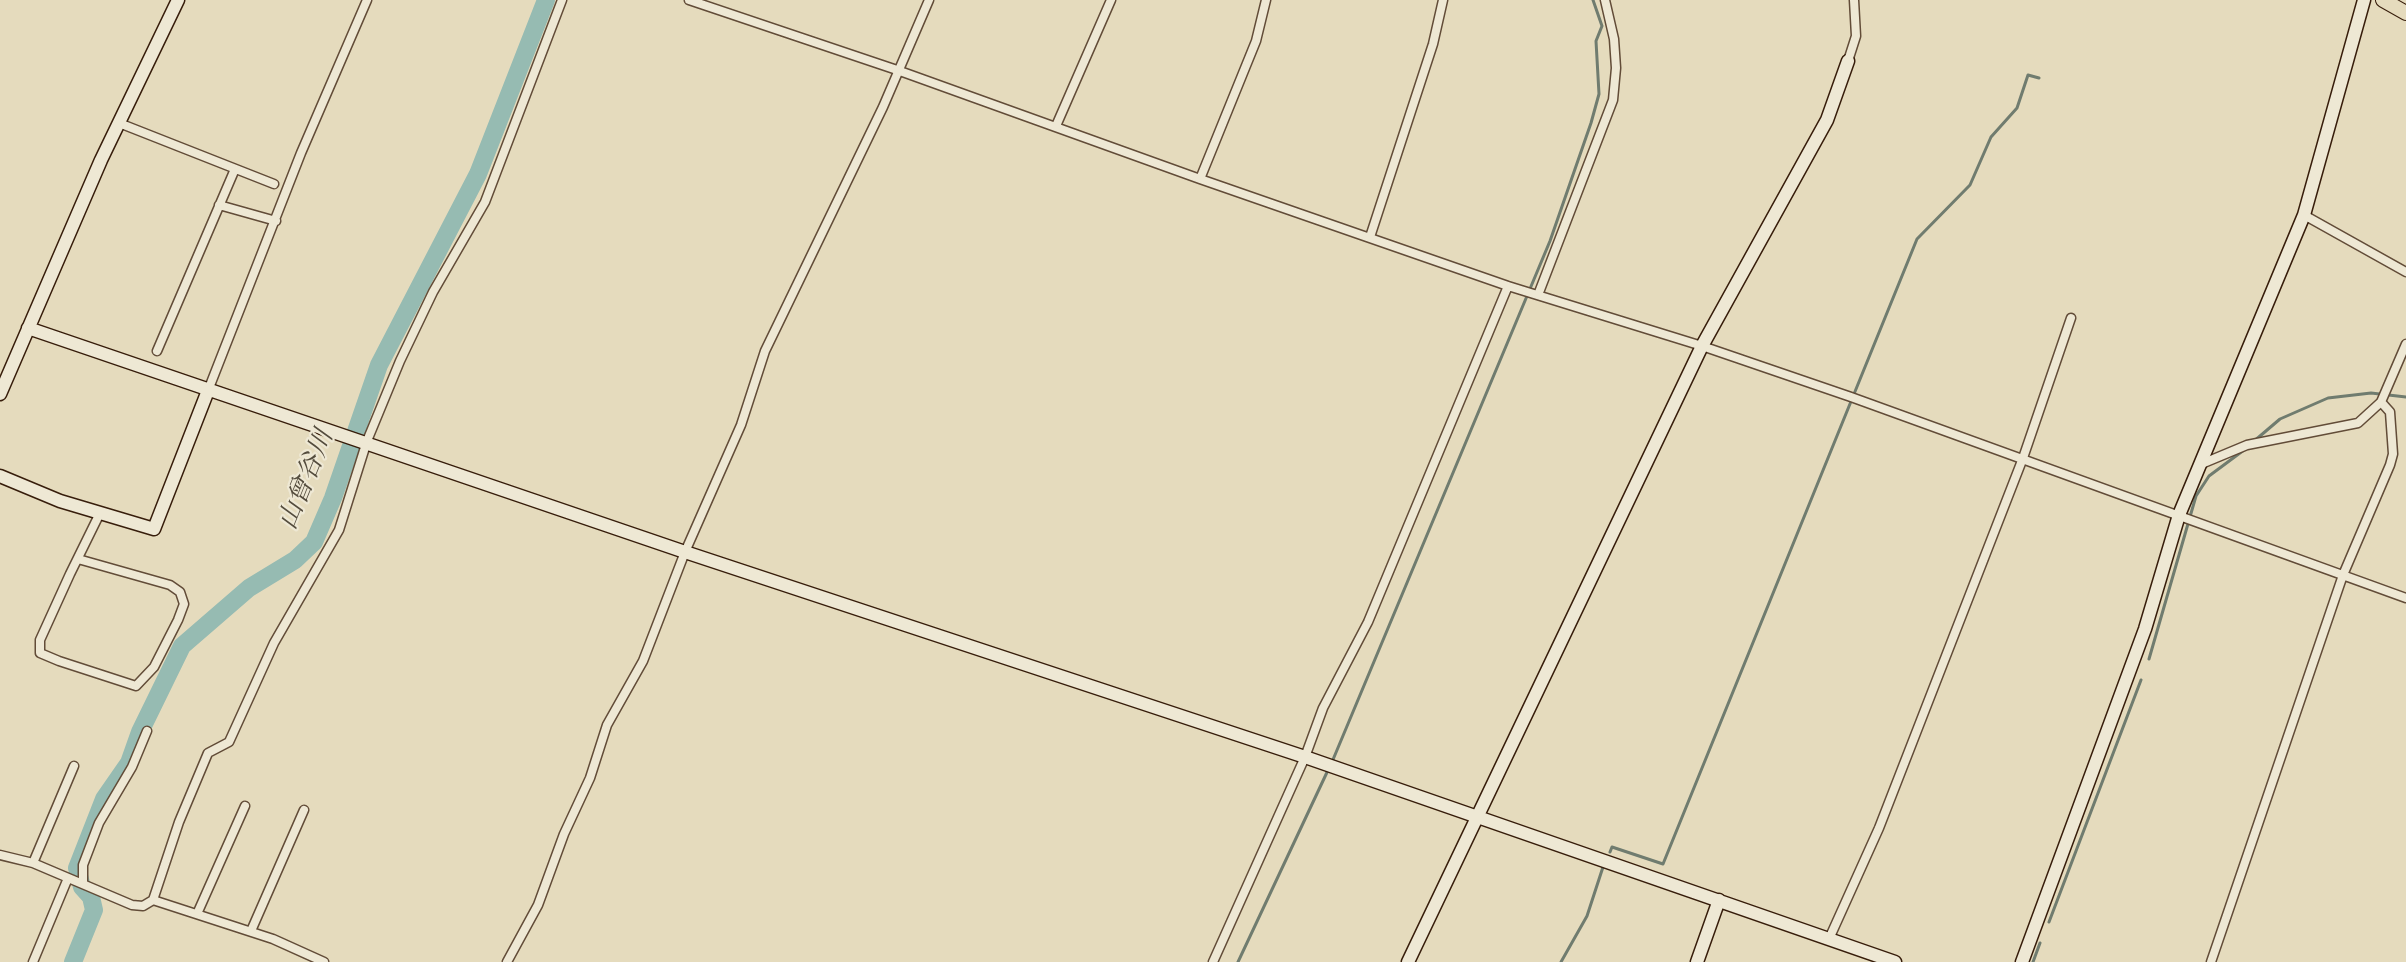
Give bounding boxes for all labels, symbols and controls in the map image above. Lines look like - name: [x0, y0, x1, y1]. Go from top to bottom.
- water label: 山曾谷川: [273, 426, 341, 534]

